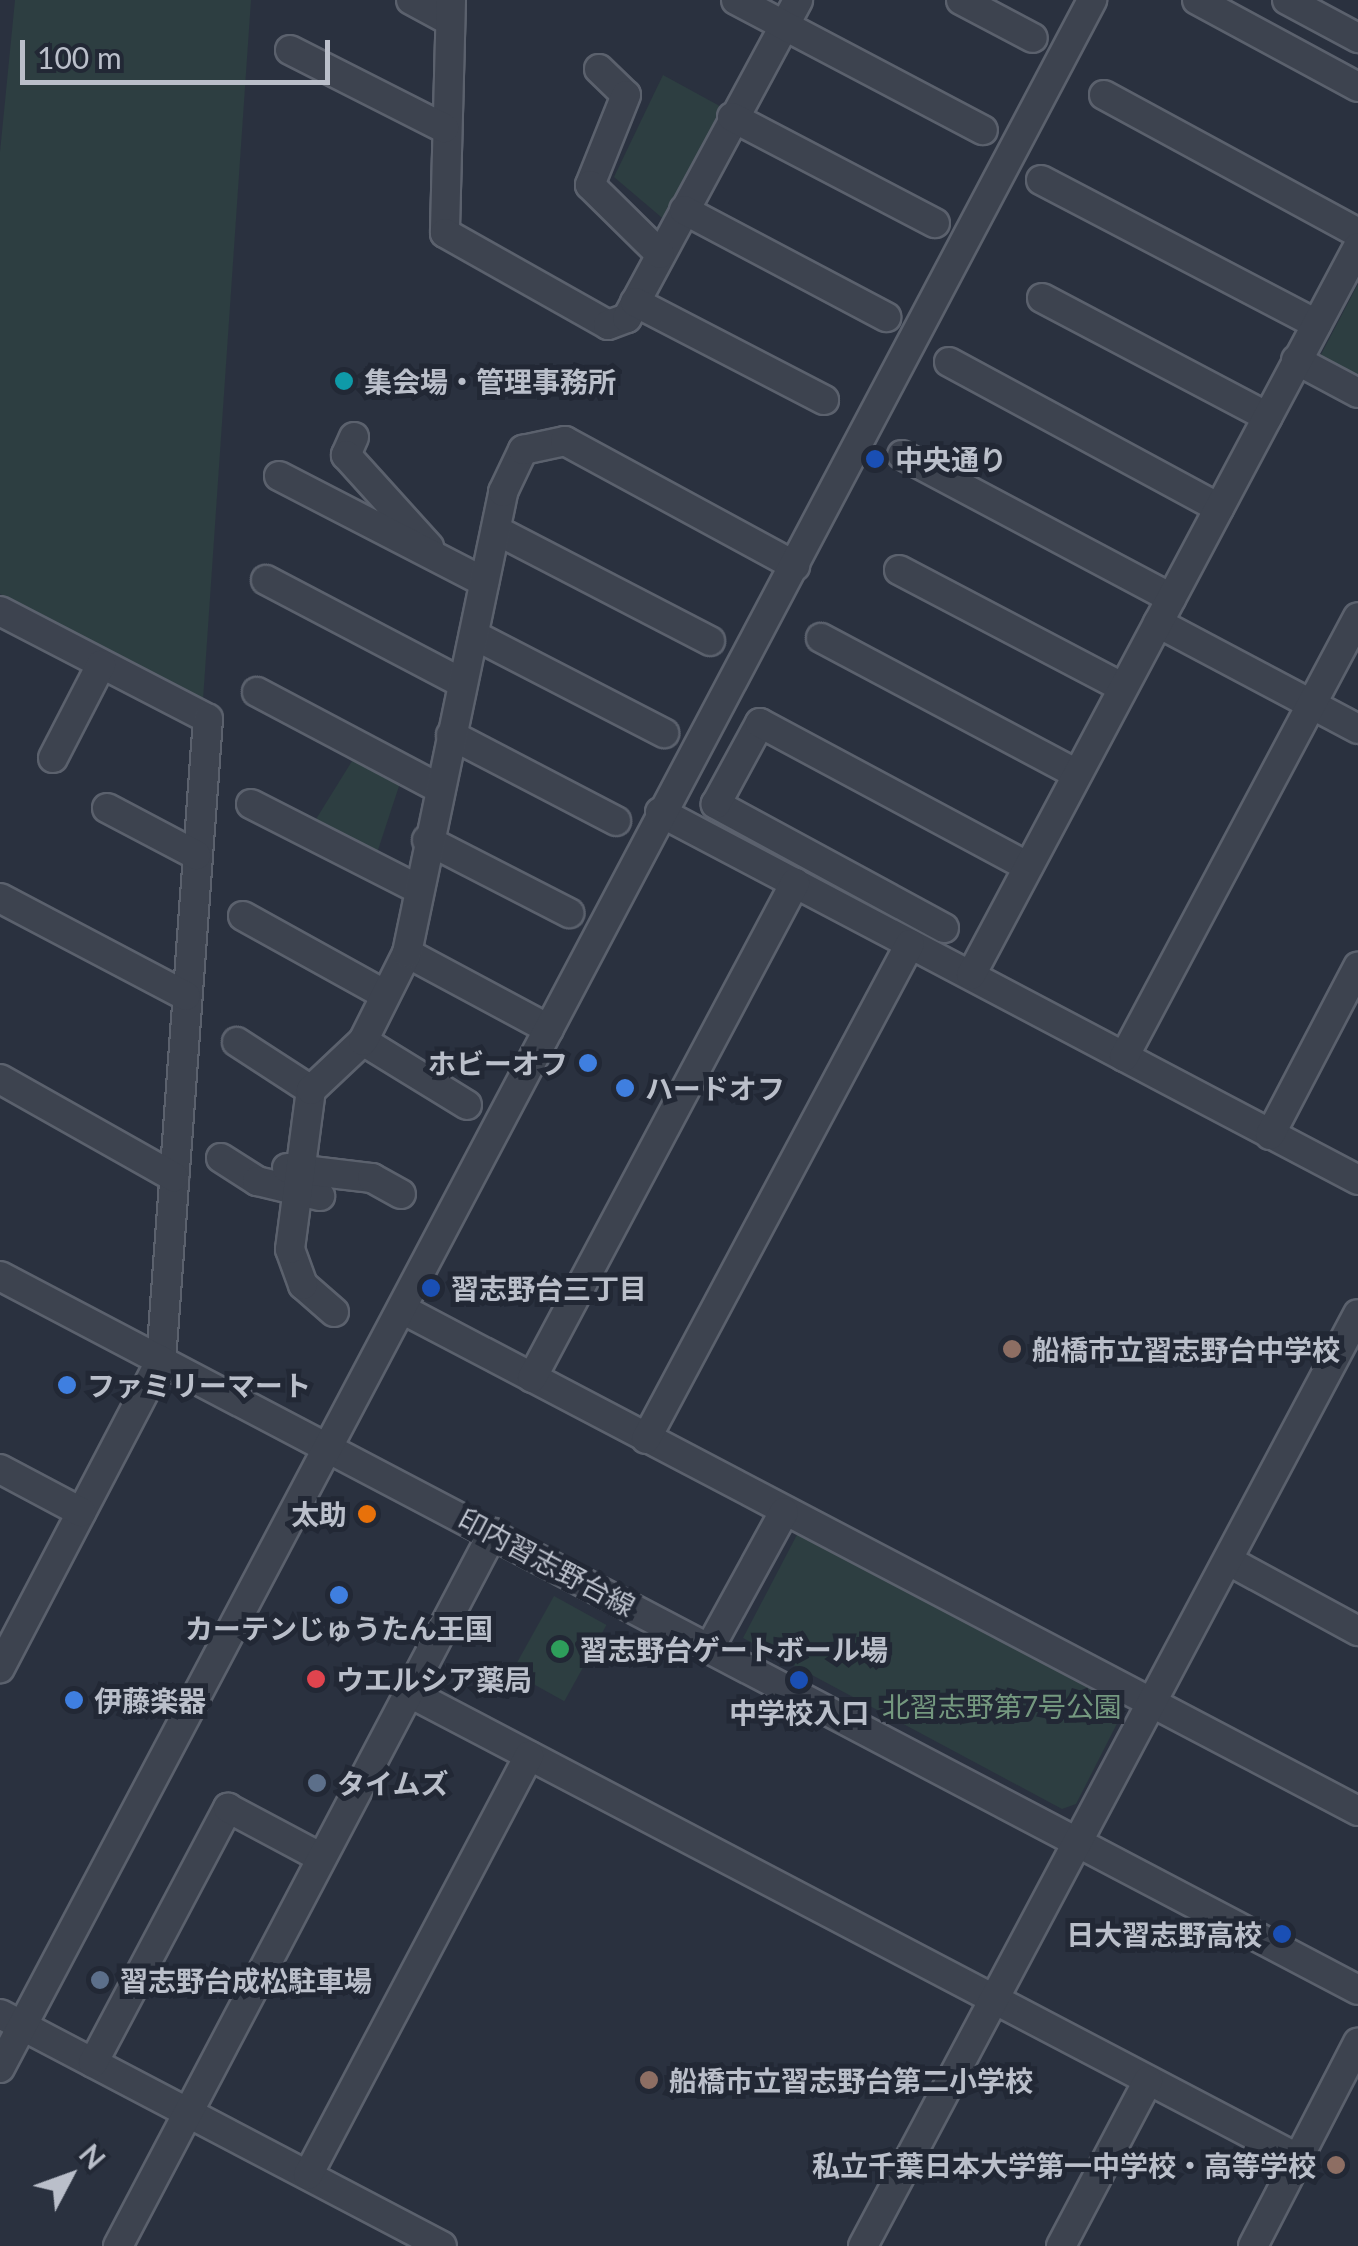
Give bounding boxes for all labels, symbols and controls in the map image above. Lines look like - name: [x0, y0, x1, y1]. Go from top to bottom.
- scale bar: [25, 20, 335, 82]
- text: 100 m: [37, 39, 122, 75]
- place label: 集会場・管理事務所: [364, 364, 616, 398]
- marker: 集会場・管理事務所: [333, 370, 355, 392]
- place label: 中央通り: [895, 442, 1007, 476]
- marker: 中央通り: [864, 448, 886, 470]
- place label: ホビーオフ: [428, 1046, 568, 1080]
- marker: ホビーオフ: [577, 1052, 599, 1074]
- place label: ハードオフ: [645, 1071, 785, 1105]
- marker: ハードオフ: [614, 1077, 636, 1099]
- place label: 習志野台三丁目: [451, 1271, 647, 1305]
- marker: 習志野台三丁目: [420, 1277, 442, 1299]
- place label: 船橋市立習志野台中学校: [1032, 1332, 1340, 1366]
- marker: 船橋市立習志野台中学校: [1001, 1338, 1023, 1360]
- place label: ファミリーマート: [87, 1368, 311, 1402]
- marker: ファミリーマート: [56, 1374, 78, 1396]
- place label: 太助: [291, 1497, 347, 1531]
- street label: 印内習志野台線: [453, 1501, 641, 1623]
- marker: 太助: [356, 1503, 378, 1525]
- marker: カーテンじゅうたん王国: [328, 1584, 350, 1606]
- place label: カーテンじゅうたん王国: [185, 1611, 493, 1645]
- place label: 習志野台ゲートボール場: [580, 1632, 888, 1666]
- marker: 習志野台ゲートボール場: [549, 1638, 571, 1660]
- place label: ウエルシア薬局: [336, 1662, 532, 1696]
- marker: ウエルシア薬局: [305, 1668, 327, 1690]
- marker: 中学校入口: [788, 1669, 810, 1691]
- place label: 伊藤楽器: [94, 1683, 206, 1717]
- marker: 伊藤楽器: [63, 1689, 85, 1711]
- park label: 北習志野第7号公園: [882, 1689, 1122, 1723]
- place label: 中学校入口: [729, 1695, 869, 1729]
- place label: タイムズ: [337, 1766, 449, 1800]
- marker: タイムズ: [306, 1772, 328, 1794]
- place label: 日大習志野高校: [1066, 1917, 1262, 1951]
- marker: 日大習志野高校: [1271, 1923, 1293, 1945]
- place label: 習志野台成松駐車場: [120, 1963, 372, 1997]
- marker: 習志野台成松駐車場: [89, 1969, 111, 1991]
- place label: 船橋市立習志野台第二小学校: [669, 2063, 1033, 2097]
- marker: 船橋市立習志野台第二小学校: [638, 2069, 660, 2091]
- north arrow: [20, 2126, 120, 2226]
- text: N: [73, 2137, 113, 2176]
- place label: 私立千葉日本大学第一中学校・高等学校: [812, 2148, 1316, 2182]
- marker: 私立千葉日本大学第一中学校・高等学校: [1325, 2154, 1347, 2176]

